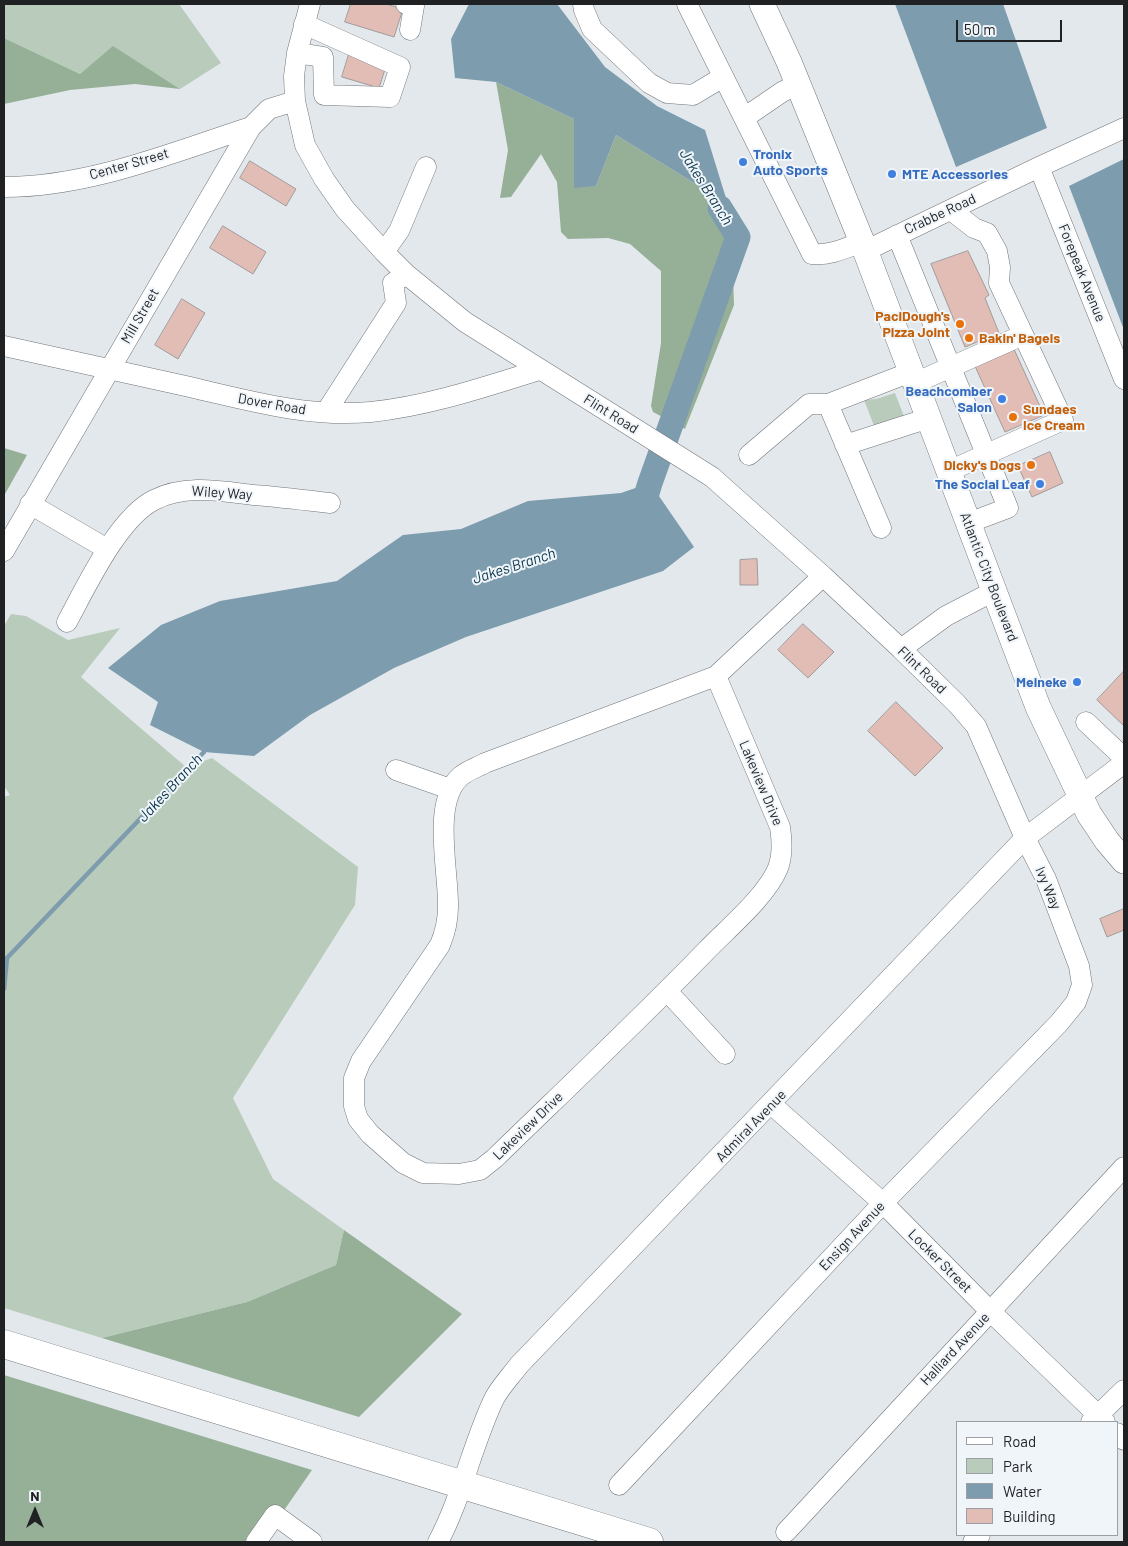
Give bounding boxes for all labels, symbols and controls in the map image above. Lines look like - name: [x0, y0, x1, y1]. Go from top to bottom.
- scale bar: [958, 10, 1064, 42]
- text: 50 m: [964, 20, 996, 38]
- street label: Center Street: [87, 145, 171, 183]
- water label: Jakes Branch: [676, 146, 736, 228]
- place label: Tronix Auto Sports: [753, 146, 828, 178]
- marker: Tronix Auto Sports: [737, 156, 749, 168]
- place label: MTE Accessories: [902, 166, 1008, 182]
- marker: MTE Accessories: [886, 168, 898, 180]
- street label: Crabbe Road: [902, 190, 978, 238]
- street label: Forepeak Avenue: [1055, 222, 1109, 324]
- street label: Mill Street: [117, 285, 163, 347]
- place label: PaciDough's Pizza Joint: [875, 308, 950, 341]
- marker: PaciDough's Pizza Joint: [954, 318, 966, 330]
- place label: Bakin' Bagels: [979, 330, 1060, 346]
- marker: Bakin' Bagels: [963, 332, 975, 344]
- place label: Beachcomber Salon: [905, 383, 992, 416]
- street label: Dover Road: [237, 390, 307, 418]
- street label: Flint Road: [581, 391, 641, 437]
- marker: Beachcomber Salon: [996, 393, 1008, 405]
- place label: Sundaes Ice Cream: [1023, 401, 1085, 434]
- marker: Sundaes Ice Cream: [1007, 411, 1019, 423]
- place label: Dicky's Dogs: [944, 457, 1021, 473]
- marker: Dicky's Dogs: [1025, 459, 1037, 471]
- place label: The Social Leaf: [935, 476, 1030, 492]
- marker: The Social Leaf: [1034, 478, 1046, 490]
- street label: Wiley Way: [191, 483, 253, 503]
- street label: Atlantic City Boulevard: [957, 510, 1021, 644]
- water label: Jakes Branch: [470, 544, 558, 588]
- street label: Flint Road: [894, 643, 950, 697]
- place label: Meineke: [1016, 674, 1067, 690]
- marker: Meineke: [1071, 676, 1083, 688]
- street label: Lakeview Drive: [736, 738, 786, 828]
- water label: Jakes Branch: [134, 750, 206, 826]
- street label: Ivy Way: [1032, 864, 1064, 912]
- street label: Admiral Avenue: [712, 1086, 790, 1166]
- street label: Lakeview Drive: [490, 1088, 566, 1164]
- street label: Ensign Avenue: [816, 1198, 888, 1274]
- street label: Locker Street: [905, 1226, 975, 1296]
- street label: Halliard Avenue: [917, 1309, 993, 1389]
- legend: [956, 1421, 1118, 1536]
- text: Road: [1003, 1432, 1036, 1450]
- text: Park: [1003, 1457, 1032, 1475]
- text: Water: [1003, 1482, 1042, 1500]
- north arrow: [10, 1486, 60, 1536]
- text: N: [30, 1487, 40, 1504]
- text: Building: [1003, 1507, 1056, 1525]

